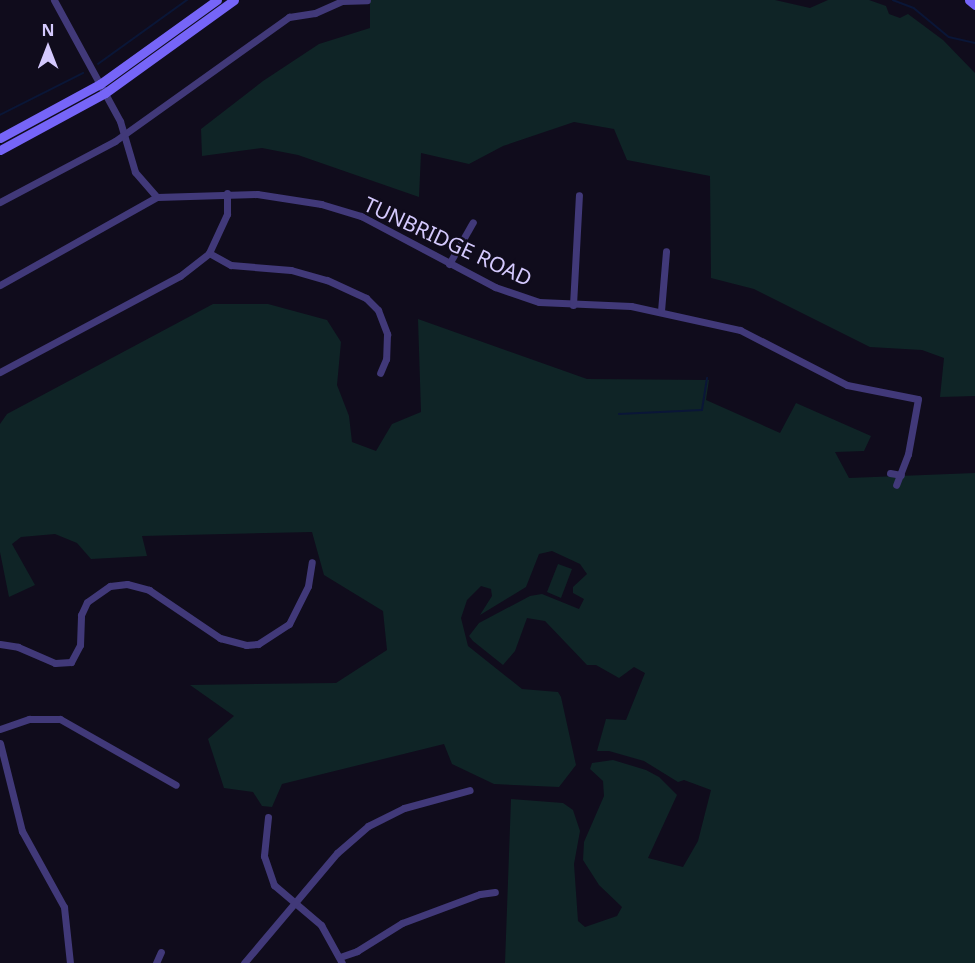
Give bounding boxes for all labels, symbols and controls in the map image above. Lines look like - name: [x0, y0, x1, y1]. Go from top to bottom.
- north arrow: [18, 18, 78, 78]
- text: N: [41, 19, 55, 41]
- street label: TUNBRIDGE ROAD: [360, 191, 536, 291]

